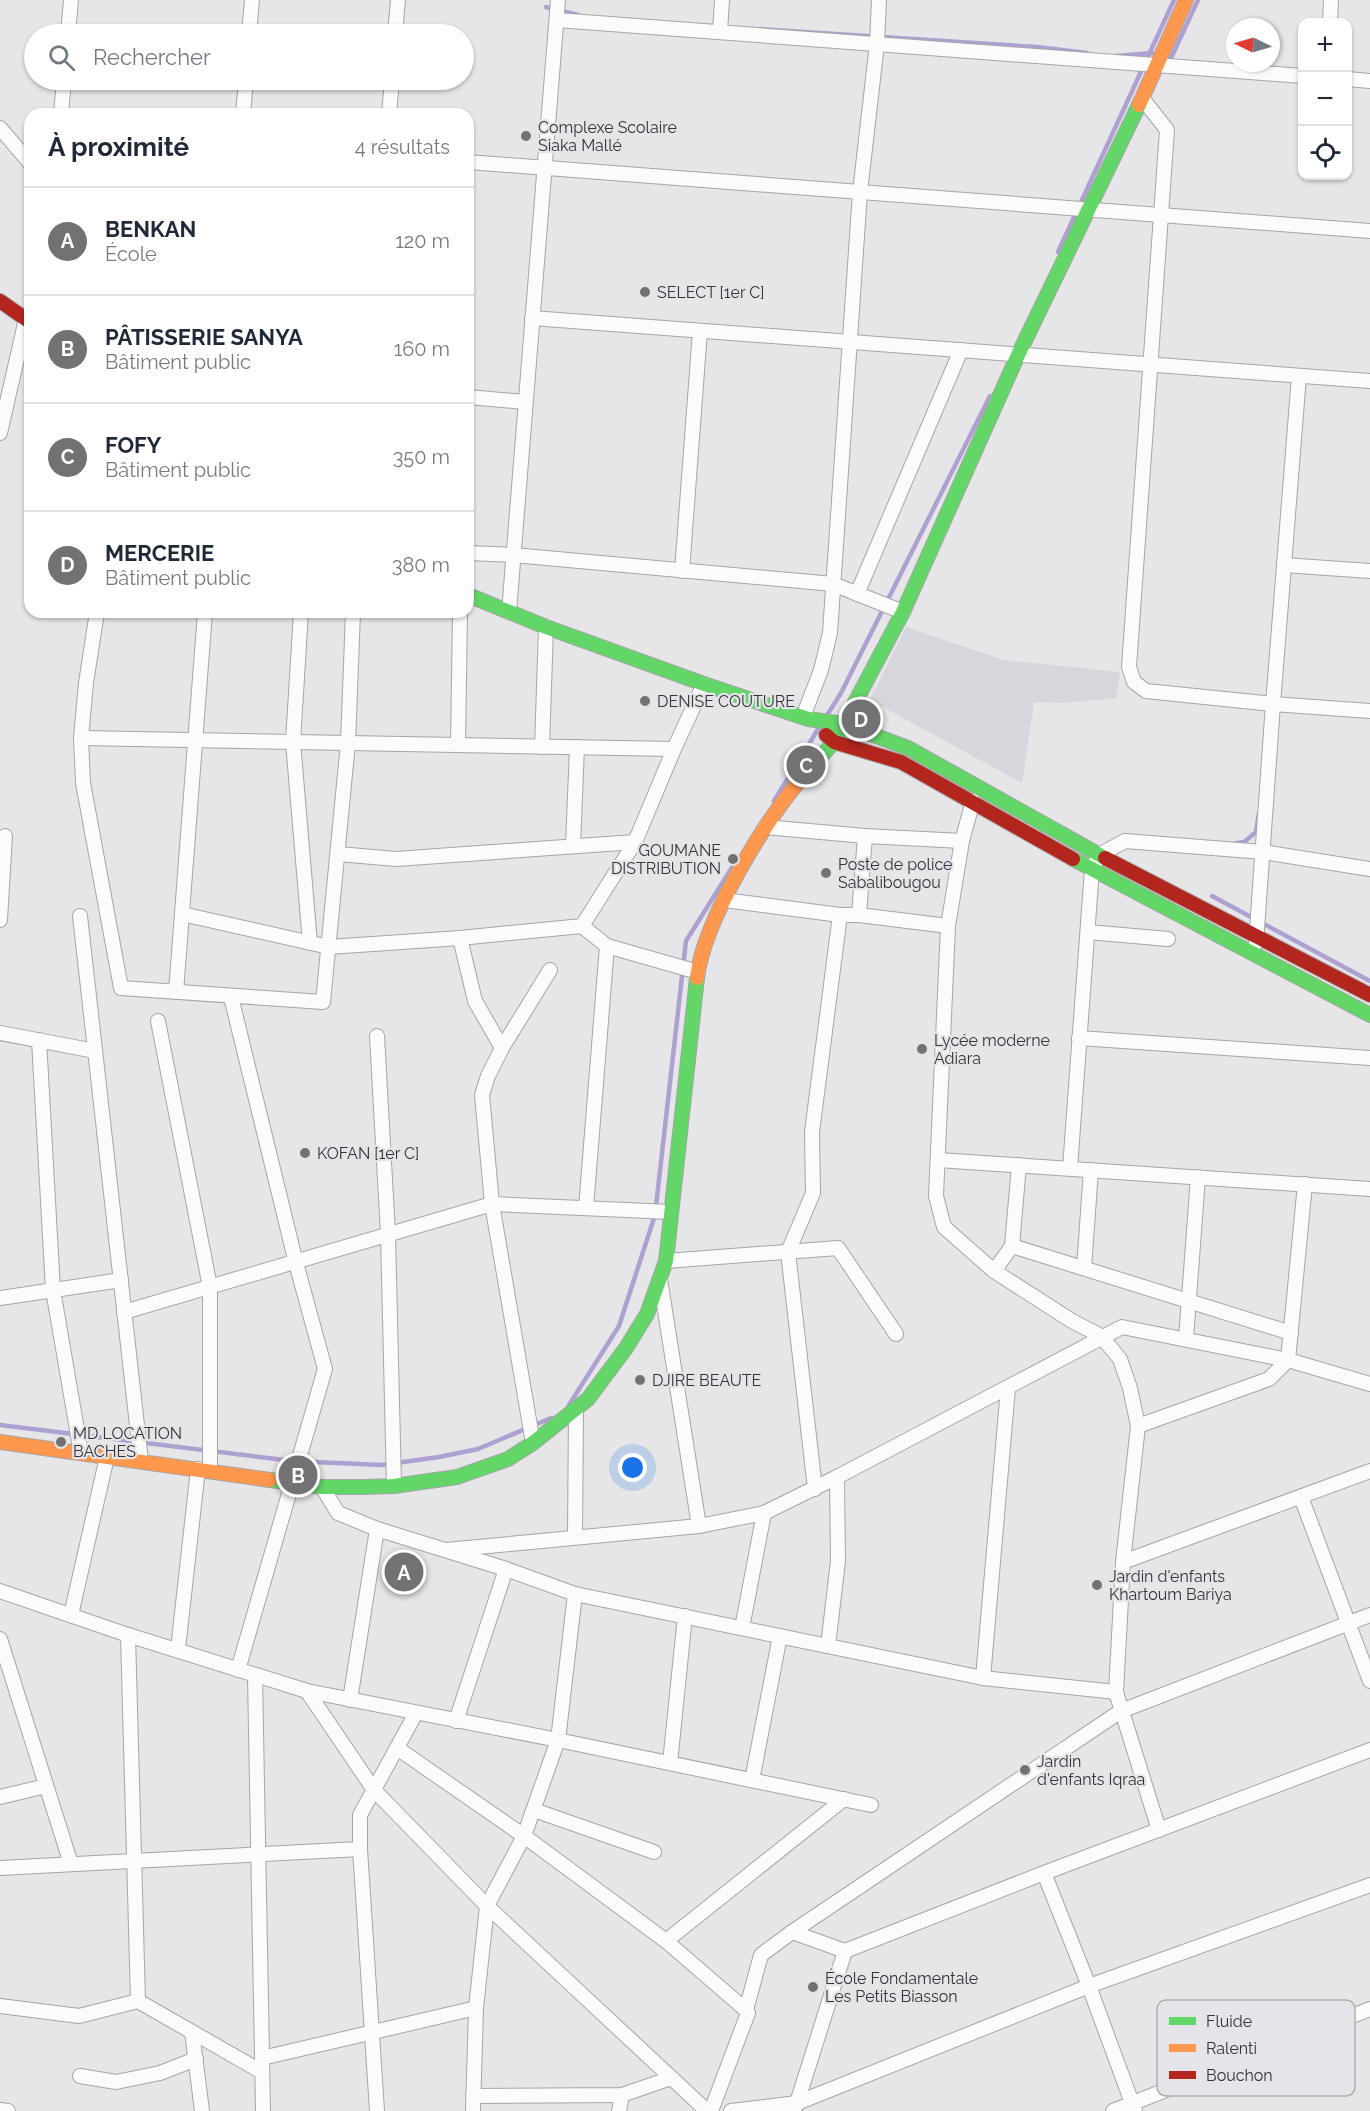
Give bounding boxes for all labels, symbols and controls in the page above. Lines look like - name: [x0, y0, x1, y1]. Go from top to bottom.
- north arrow: [1226, 18, 1280, 72]
- map controls: [1298, 18, 1352, 180]
- button: +: [1298, 18, 1352, 72]
- search box: [24, 24, 474, 90]
- icon: search: [45, 41, 78, 74]
- text: Rechercher: [93, 44, 211, 70]
- button: −: [1298, 72, 1352, 126]
- place label: Complexe Scolaire Siaka Mallé: [538, 118, 677, 155]
- button: locate: [1298, 126, 1352, 180]
- marker: Complexe Scolaire Siaka Mallé: [519, 129, 533, 143]
- text: À proximité: [48, 132, 189, 162]
- text: 4 résultats: [355, 135, 450, 159]
- text: BENKAN: [105, 216, 196, 242]
- text: A: [61, 229, 74, 253]
- text: 120 m: [395, 229, 450, 253]
- text: École: [105, 242, 157, 266]
- place label: SELECT [1er C]: [657, 283, 764, 302]
- marker: SELECT [1er C]: [638, 285, 652, 299]
- text: PÂTISSERIE SANYA: [105, 324, 303, 350]
- text: B: [61, 337, 74, 361]
- text: 160 m: [394, 337, 450, 361]
- text: Bâtiment public: [105, 350, 251, 374]
- text: FOFY: [105, 432, 161, 458]
- text: C: [61, 445, 74, 469]
- text: 350 m: [393, 445, 450, 469]
- text: Bâtiment public: [105, 458, 251, 482]
- text: MERCERIE: [105, 540, 214, 566]
- text: D: [60, 553, 75, 577]
- text: 380 m: [392, 553, 450, 577]
- text: Bâtiment public: [105, 566, 251, 590]
- place label: DENISE COUTURE: [657, 692, 795, 711]
- marker: DENISE COUTURE: [638, 694, 652, 708]
- pin: D: [842, 696, 880, 742]
- pin: C: [786, 742, 826, 788]
- place label: GOUMANE DISTRIBUTION: [611, 841, 721, 878]
- marker: GOUMANE DISTRIBUTION: [726, 852, 740, 866]
- place label: Poste de police Sabalibougou: [838, 855, 953, 892]
- marker: Poste de police Sabalibougou: [819, 866, 833, 880]
- place label: Lycée moderne Adiara: [934, 1031, 1050, 1068]
- marker: Lycée moderne Adiara: [915, 1042, 929, 1056]
- place label: KOFAN [1er C]: [317, 1144, 419, 1163]
- marker: KOFAN [1er C]: [298, 1146, 312, 1160]
- place label: DJIRE BEAUTE: [652, 1371, 762, 1390]
- marker: DJIRE BEAUTE: [633, 1373, 647, 1387]
- place label: MD LOCATION BACHES: [73, 1424, 182, 1461]
- marker: MD LOCATION BACHES: [54, 1435, 68, 1449]
- pin: B: [278, 1452, 318, 1498]
- your location: [618, 1453, 647, 1482]
- pin: A: [384, 1550, 424, 1594]
- place label: Jardin d'enfants Khartoum Bariya: [1109, 1567, 1232, 1604]
- marker: Jardin d'enfants Khartoum Bariya: [1090, 1578, 1104, 1592]
- place label: Jardin d'enfants Iqraa: [1037, 1752, 1145, 1789]
- marker: Jardin d'enfants Iqraa: [1018, 1763, 1032, 1777]
- place label: École Fondamentale Les Petits Biasson: [825, 1968, 978, 2006]
- marker: École Fondamentale Les Petits Biasson: [806, 1980, 820, 1994]
- legend: [1157, 2000, 1355, 2096]
- text: Fluide: [1206, 2012, 1252, 2031]
- text: Ralenti: [1206, 2039, 1257, 2058]
- text: Bouchon: [1206, 2066, 1273, 2085]

